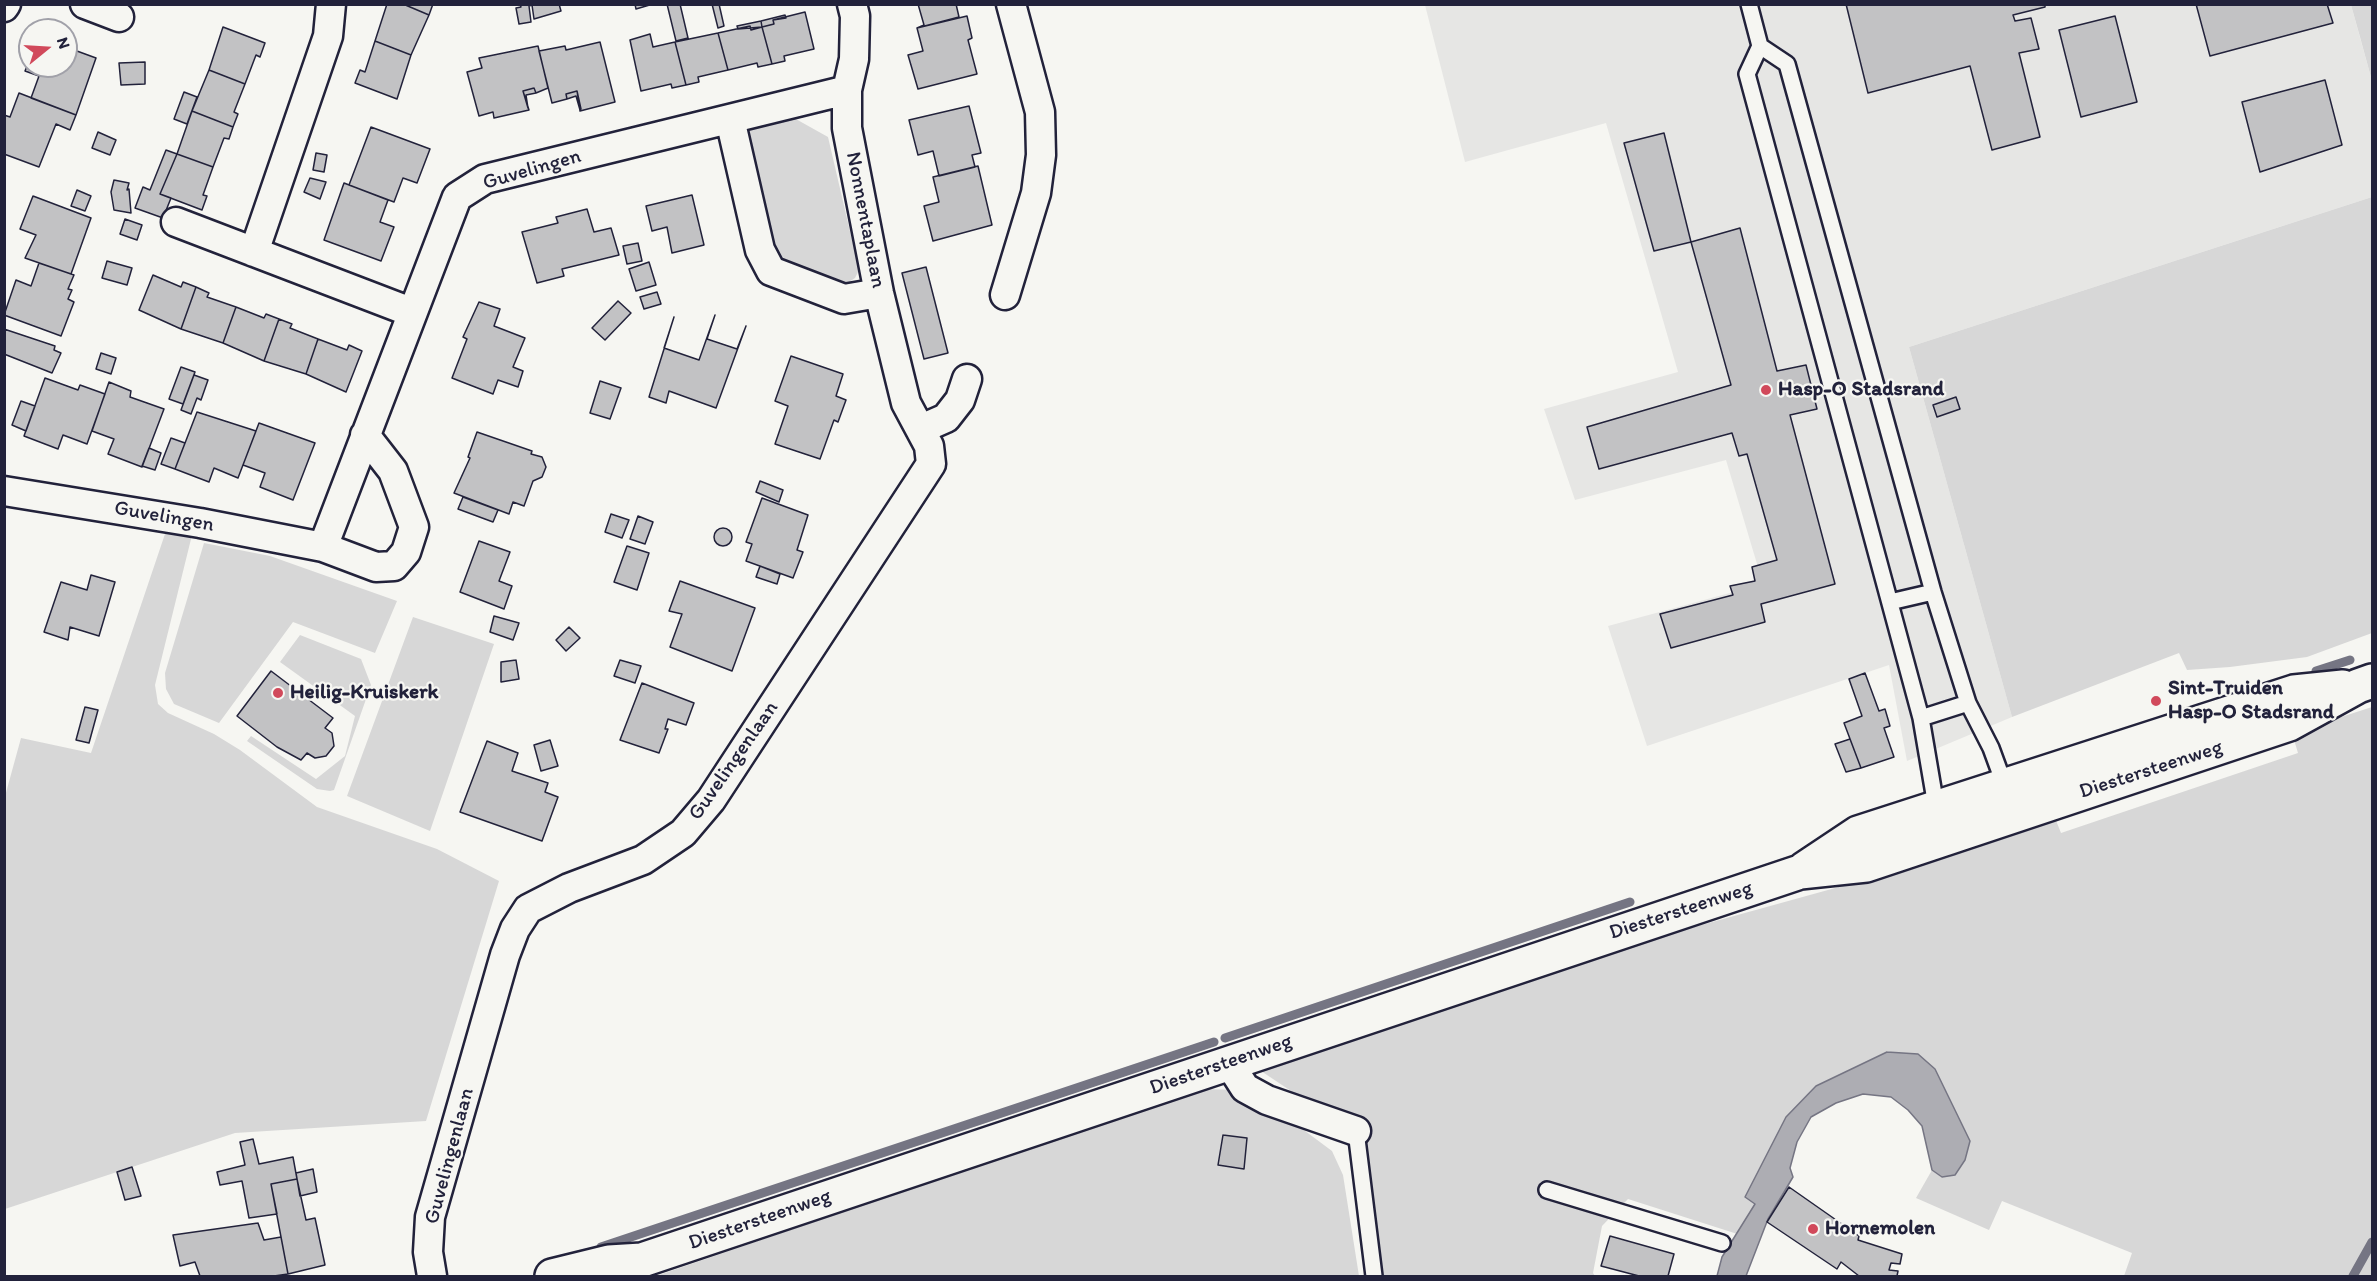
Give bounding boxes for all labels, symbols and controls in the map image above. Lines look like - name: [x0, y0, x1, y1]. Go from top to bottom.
- north arrow: [18, 18, 78, 78]
- text: N: [53, 35, 74, 51]
- street label: Guvelingen: [480, 144, 584, 196]
- street label: Nonnentaplaan: [839, 150, 891, 290]
- place label: Hasp-O Stadsrand: [1778, 377, 1944, 403]
- marker: Hasp-O Stadsrand: [1759, 383, 1773, 397]
- street label: Guvelingen: [112, 496, 216, 538]
- place label: Sint-Truiden Hasp-O Stadsrand: [2168, 676, 2334, 726]
- place label: Heilig-Kruiskerk: [290, 680, 438, 706]
- marker: Heilig-Kruiskerk: [271, 686, 285, 700]
- marker: Sint-Truiden Hasp-O Stadsrand: [2149, 694, 2163, 708]
- street label: Guvelingenlaan: [684, 696, 784, 826]
- street label: Diestersteenweg: [2076, 735, 2226, 805]
- street label: Diestersteenweg: [1606, 876, 1756, 946]
- street label: Diestersteenweg: [1146, 1029, 1296, 1101]
- street label: Guvelingenlaan: [420, 1085, 480, 1227]
- street label: Diestersteenweg: [685, 1184, 835, 1256]
- place label: Hornemolen: [1825, 1216, 1935, 1242]
- marker: Hornemolen: [1806, 1222, 1820, 1236]

